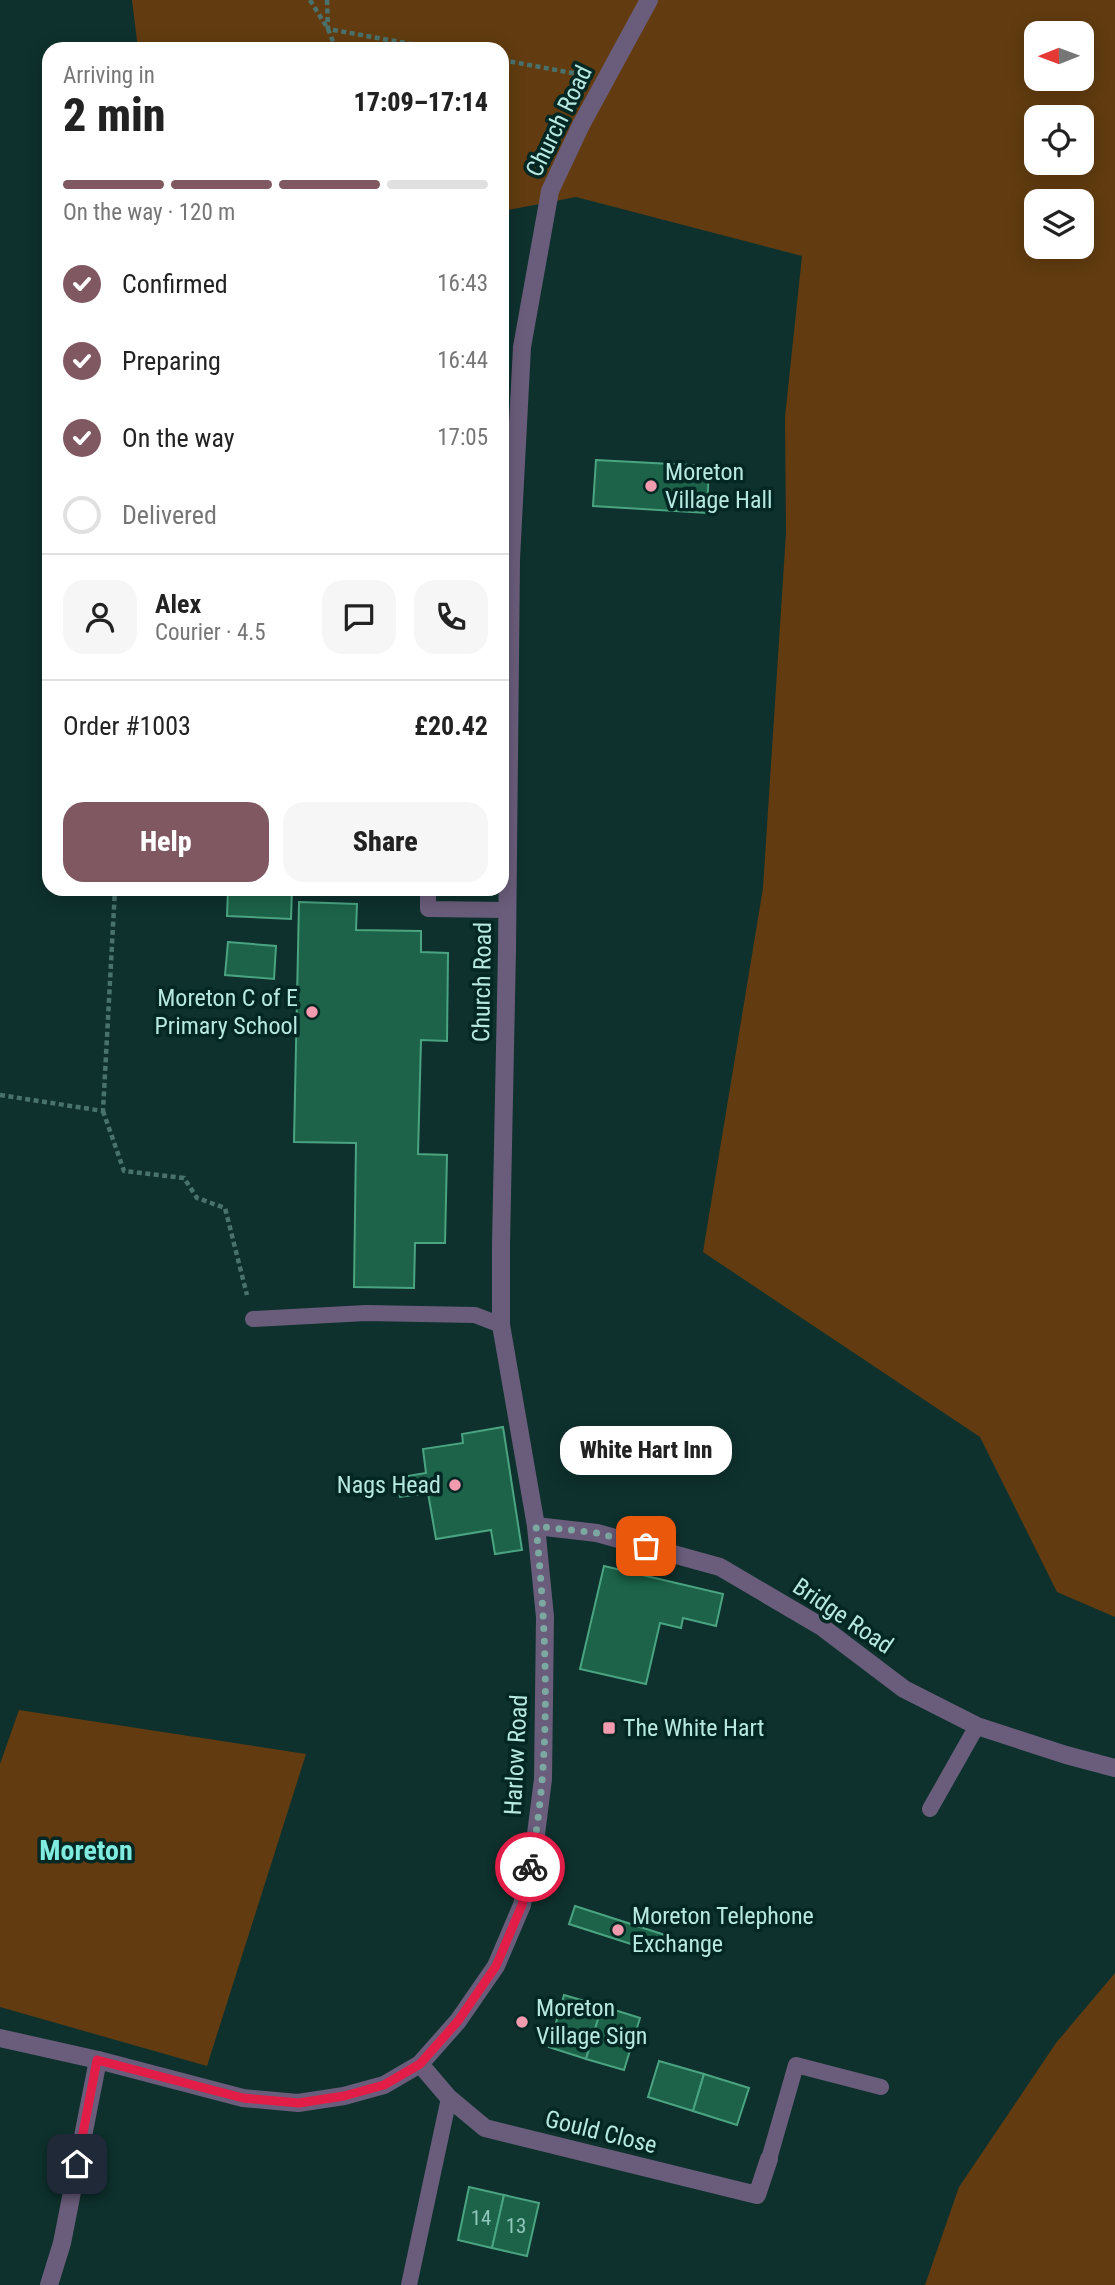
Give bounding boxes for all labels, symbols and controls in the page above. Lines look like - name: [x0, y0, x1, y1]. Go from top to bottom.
- north arrow: [1024, 21, 1094, 91]
- map controls: [1024, 21, 1094, 259]
- street label: Church Road: [520, 61, 598, 181]
- text: Arriving in: [63, 62, 155, 89]
- text: 17:09–17:14: [354, 87, 488, 117]
- text: 2 min: [63, 88, 166, 142]
- button: locate: [1024, 105, 1094, 175]
- button: layers: [1024, 189, 1094, 259]
- text: On the way · 120 m: [63, 199, 235, 226]
- icon: check: [63, 265, 101, 303]
- text: Confirmed: [122, 269, 228, 299]
- text: 16:43: [437, 270, 488, 297]
- icon: check: [63, 342, 101, 380]
- text: Preparing: [122, 346, 221, 376]
- text: 16:44: [437, 347, 488, 374]
- icon: check: [63, 419, 101, 457]
- text: On the way: [122, 423, 235, 453]
- text: 17:05: [437, 424, 488, 451]
- place label: Moreton Village Hall: [665, 458, 772, 514]
- marker: Moreton Village Hall: [643, 478, 659, 494]
- text: Delivered: [122, 500, 217, 530]
- button: person: [63, 580, 137, 654]
- button: chat: [322, 580, 396, 654]
- button: phone: [414, 580, 488, 654]
- text: Alex: [155, 589, 201, 619]
- text: Courier · 4.5: [155, 619, 266, 646]
- text: Order #1003: [63, 711, 191, 741]
- text: £20.42: [414, 711, 488, 741]
- button: Help: [63, 802, 269, 882]
- button: Share: [283, 802, 488, 882]
- street label: Church Road: [467, 922, 497, 1042]
- place label: Moreton C of E Primary School: [155, 984, 298, 1040]
- marker: Moreton C of E Primary School: [304, 1004, 320, 1020]
- callout: White Hart Inn: [560, 1427, 732, 1476]
- text: White Hart Inn: [580, 1437, 712, 1464]
- place label: Nags Head: [337, 1471, 441, 1499]
- marker: Nags Head: [447, 1477, 463, 1493]
- pin: [616, 1516, 676, 1576]
- icon: bag: [627, 1527, 665, 1565]
- street label: Bridge Road: [788, 1572, 898, 1660]
- street label: Harlow Road: [499, 1694, 533, 1816]
- place label: The White Hart: [623, 1714, 764, 1742]
- marker: The White Hart: [601, 1720, 617, 1736]
- courier: [495, 1832, 565, 1902]
- district label: Moreton: [39, 1834, 133, 1867]
- icon: bike: [511, 1848, 549, 1886]
- place label: Moreton Telephone Exchange: [632, 1902, 814, 1958]
- marker: Moreton Telephone Exchange: [610, 1922, 626, 1938]
- place label: Moreton Village Sign: [536, 1994, 647, 2050]
- marker: Moreton Village Sign: [514, 2014, 530, 2030]
- street label: Gould Close: [542, 2105, 660, 2159]
- pin: [47, 2134, 107, 2194]
- icon: home: [58, 2145, 96, 2183]
- house number: 14: [471, 2206, 491, 2230]
- house number: 13: [506, 2214, 526, 2238]

